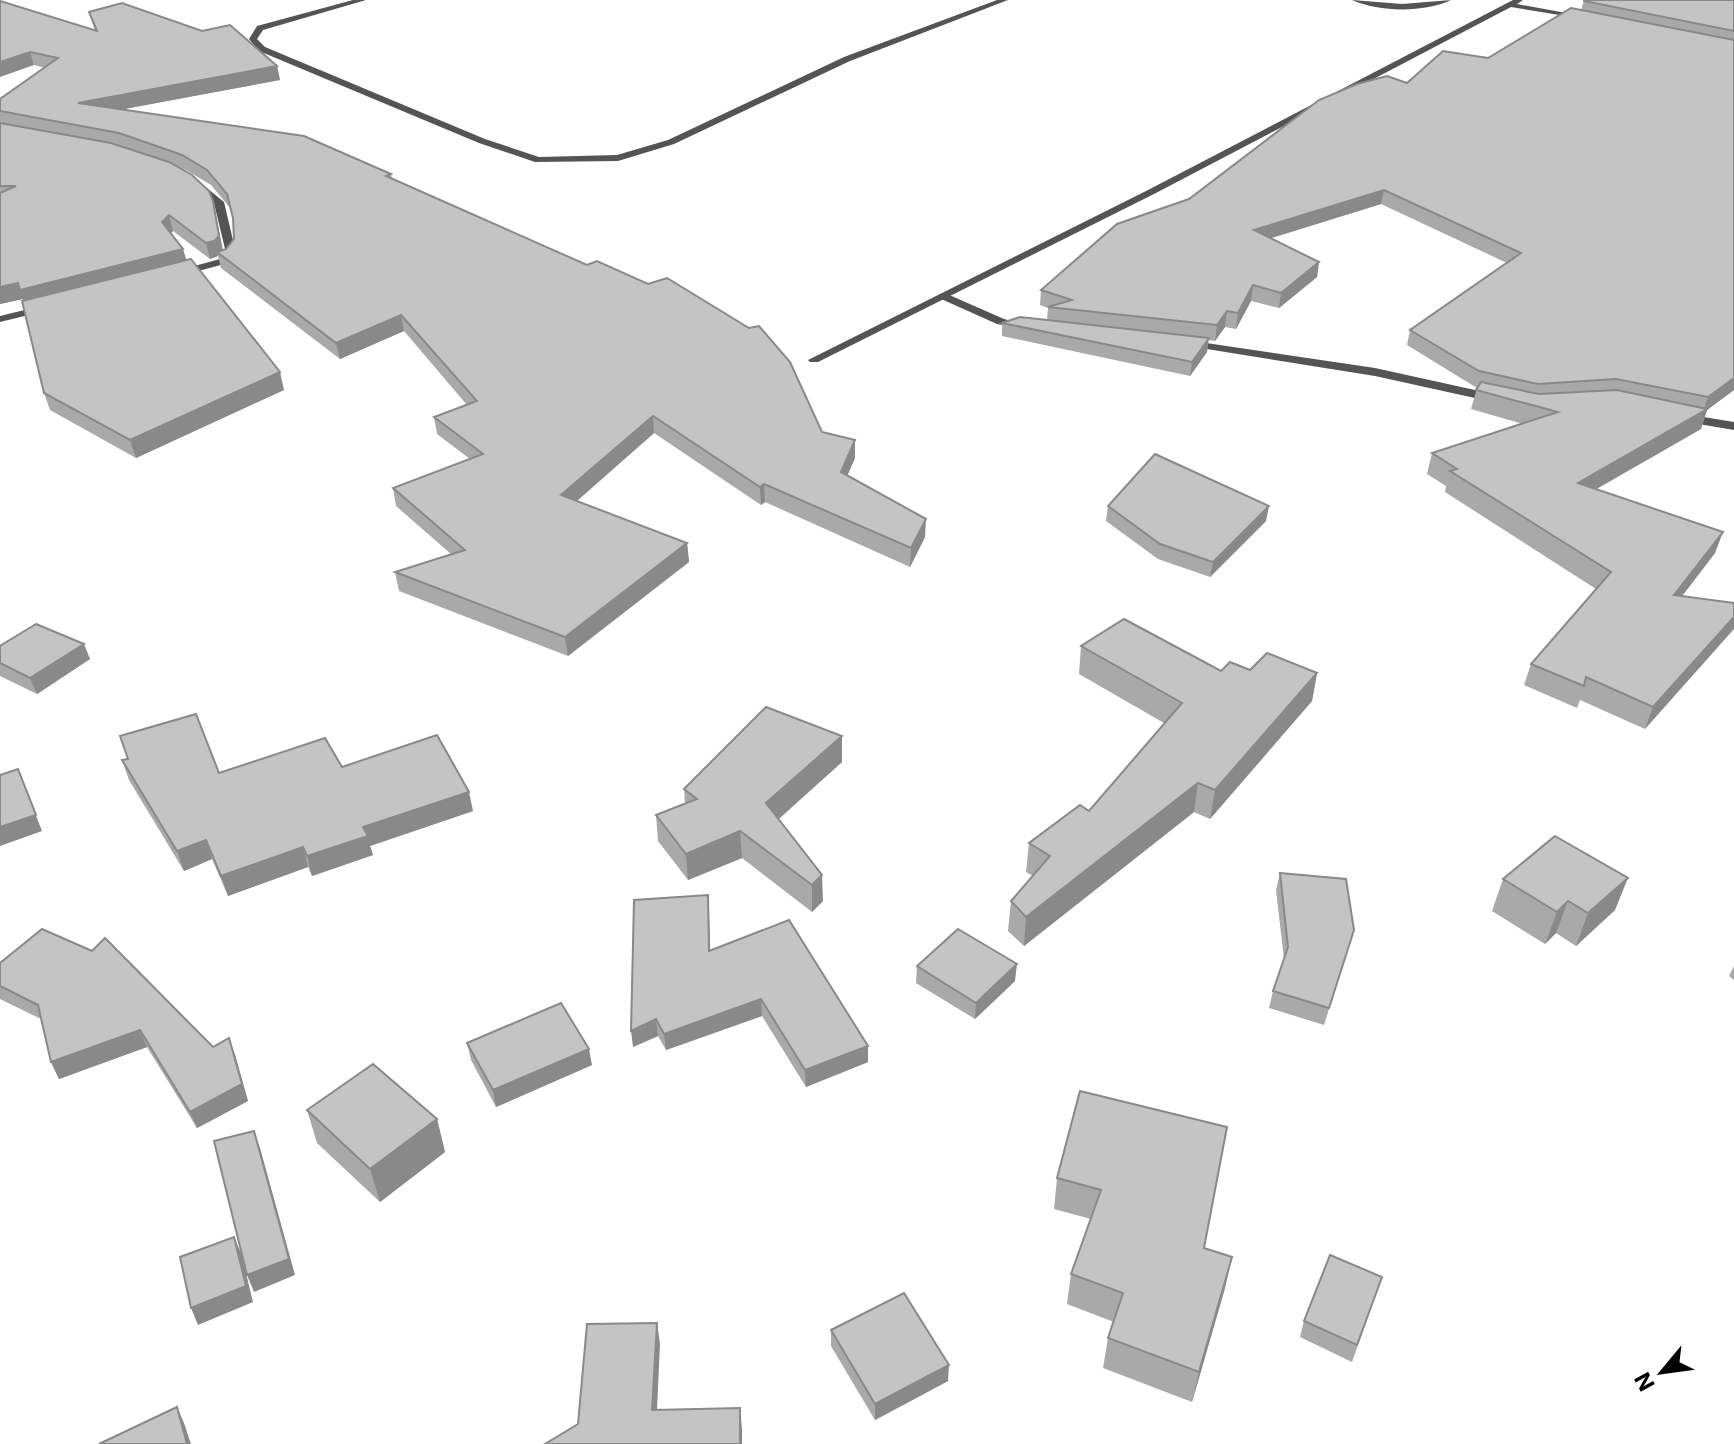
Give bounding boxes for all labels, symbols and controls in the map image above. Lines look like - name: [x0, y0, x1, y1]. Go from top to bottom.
- north arrow: [1622, 1332, 1702, 1412]
- text: N: [1629, 1368, 1660, 1395]

